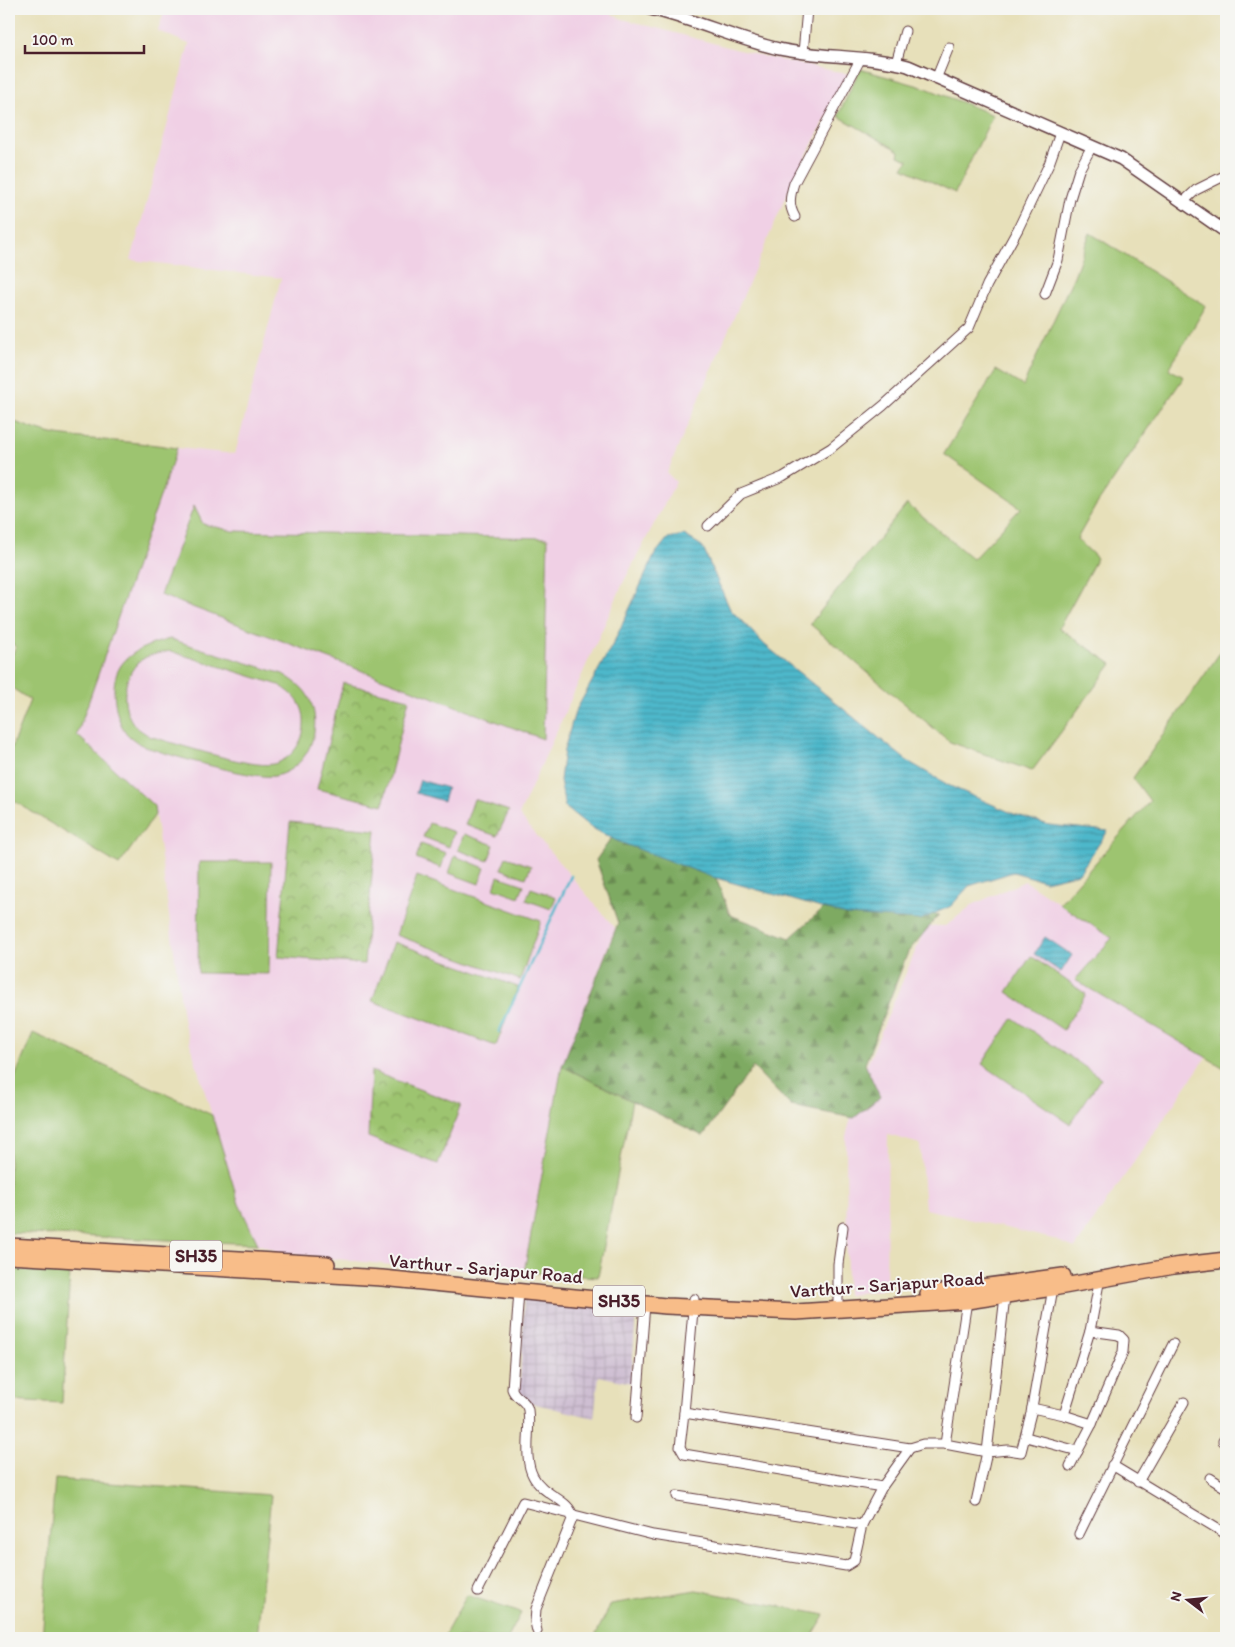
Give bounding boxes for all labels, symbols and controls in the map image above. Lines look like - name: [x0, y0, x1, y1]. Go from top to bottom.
- scale bar: [25, 22, 144, 54]
- text: 100 m: [32, 31, 74, 49]
- road number: SH35: [170, 1240, 222, 1272]
- street label: Varthur - Sarjapur Road: [388, 1249, 585, 1288]
- street label: Varthur - Sarjapur Road: [789, 1266, 986, 1303]
- road number: SH35: [593, 1285, 645, 1316]
- north arrow: [1162, 1574, 1212, 1624]
- text: N: [1167, 1590, 1185, 1603]

